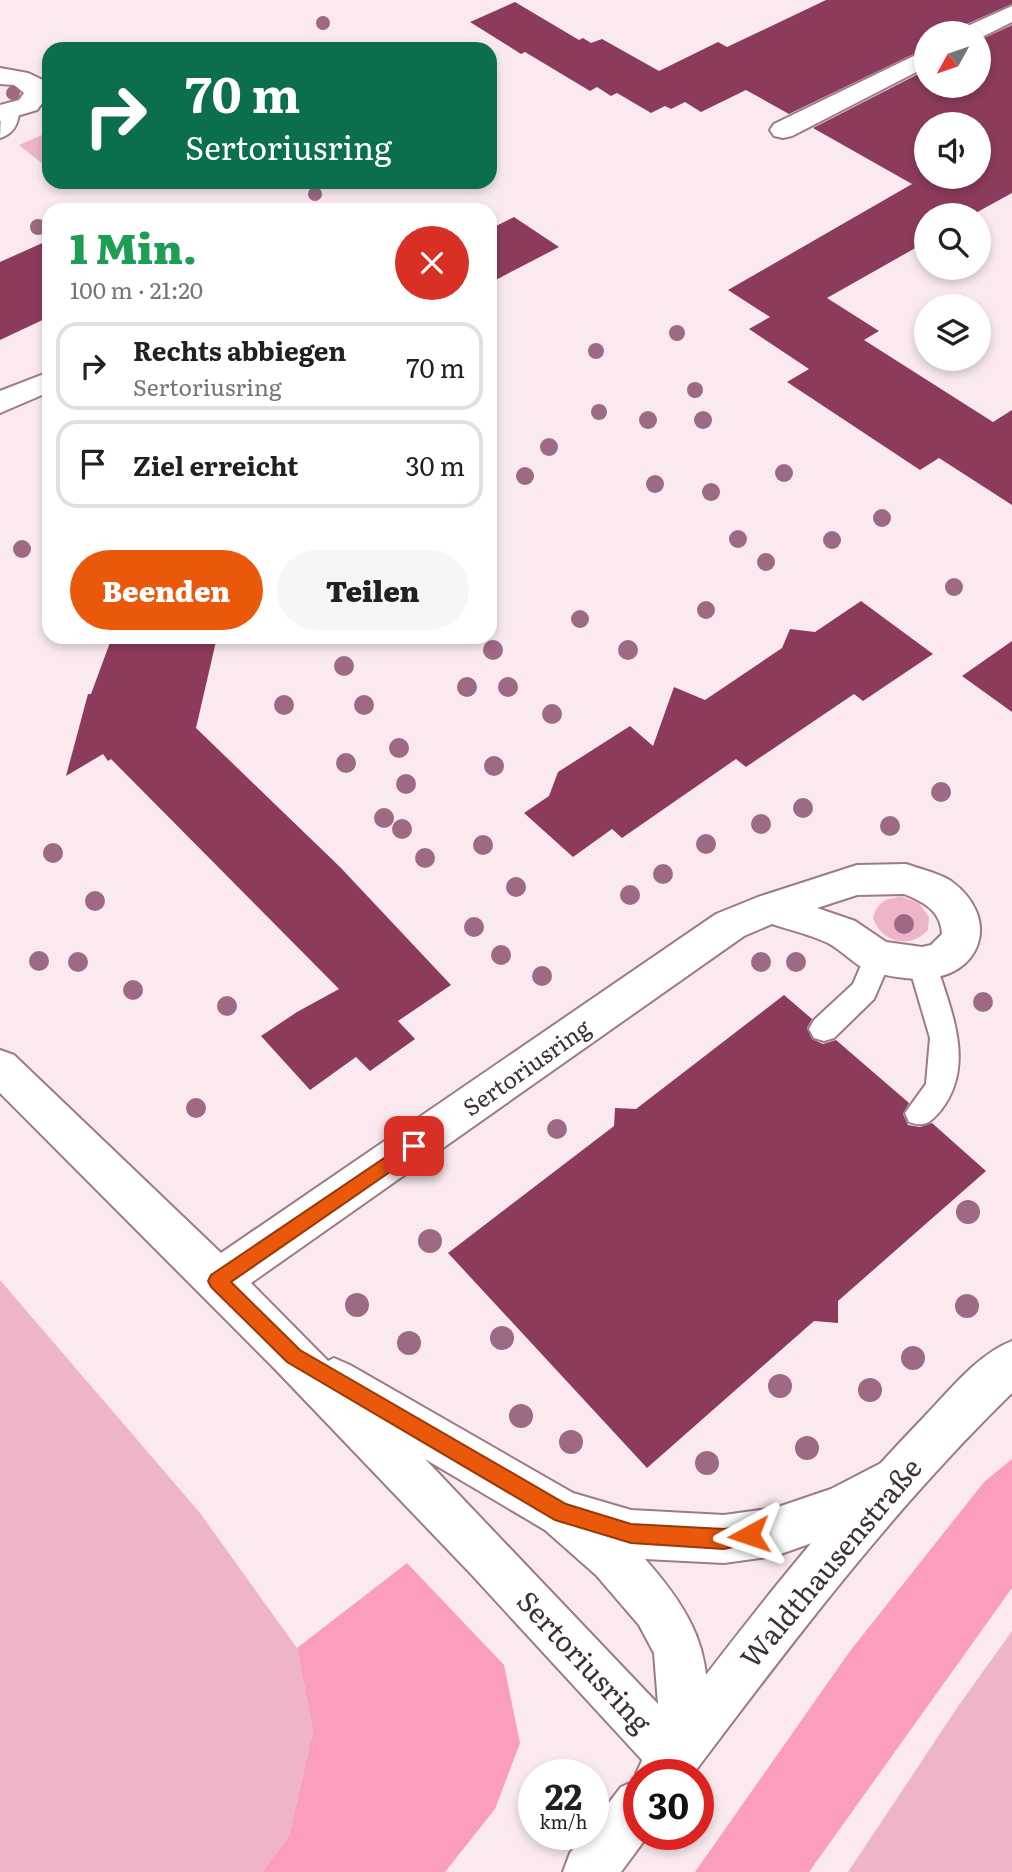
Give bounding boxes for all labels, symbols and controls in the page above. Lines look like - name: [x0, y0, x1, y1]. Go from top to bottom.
- north arrow: [914, 21, 990, 98]
- map controls: [914, 21, 991, 371]
- text: 70 m: [185, 55, 300, 128]
- icon: right: [70, 70, 161, 161]
- button: sound: [914, 112, 991, 189]
- text: Sertoriusring: [185, 122, 392, 170]
- button: search: [914, 203, 991, 280]
- text: 1 Min.: [70, 215, 197, 277]
- button: close: [395, 226, 469, 300]
- text: 100 m · 21:20: [70, 272, 203, 306]
- button: layers: [914, 294, 991, 371]
- text: Rechts abbiegen: [133, 330, 346, 369]
- icon: right: [74, 347, 112, 385]
- text: 70 m: [406, 347, 465, 386]
- text: Sertoriusring: [133, 369, 282, 403]
- icon: arrive: [74, 445, 112, 483]
- text: Ziel erreicht: [133, 445, 298, 484]
- text: 30 m: [405, 445, 465, 484]
- button: Beenden: [70, 550, 263, 630]
- button: Teilen: [277, 550, 469, 630]
- street label: Sertoriusring: [455, 1010, 597, 1123]
- pin: [384, 1116, 444, 1176]
- icon: arrive: [395, 1127, 433, 1165]
- street label: Waldthausenstraße: [729, 1447, 930, 1676]
- position arrow: [712, 1498, 786, 1572]
- street label: Sertoriusring: [508, 1580, 663, 1742]
- speed limit sign: 30: [623, 1759, 714, 1850]
- text: 22: [545, 1769, 582, 1821]
- text: km/h: [540, 1808, 587, 1835]

